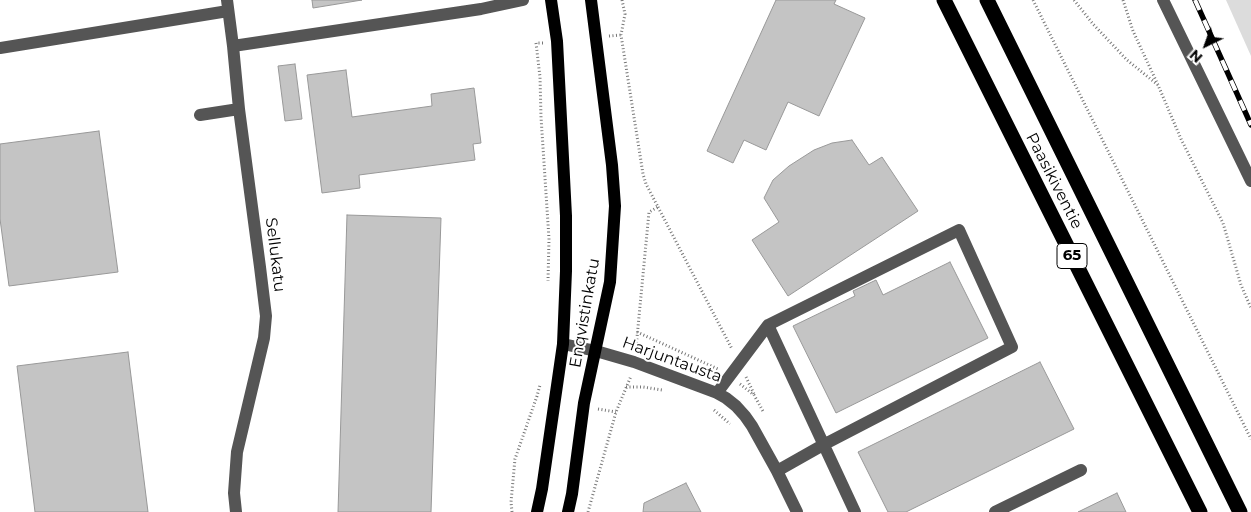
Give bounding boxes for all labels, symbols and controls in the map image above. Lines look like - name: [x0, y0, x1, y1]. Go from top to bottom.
- north arrow: [1181, 20, 1231, 70]
- text: N: [1186, 46, 1206, 67]
- street label: Paasikiventie: [1022, 130, 1086, 232]
- street label: Sellukatu: [261, 217, 289, 293]
- road number: 65: [1057, 244, 1087, 268]
- street label: Enqvistinkatu: [566, 257, 604, 369]
- street label: Harjuntausta: [620, 333, 724, 387]

